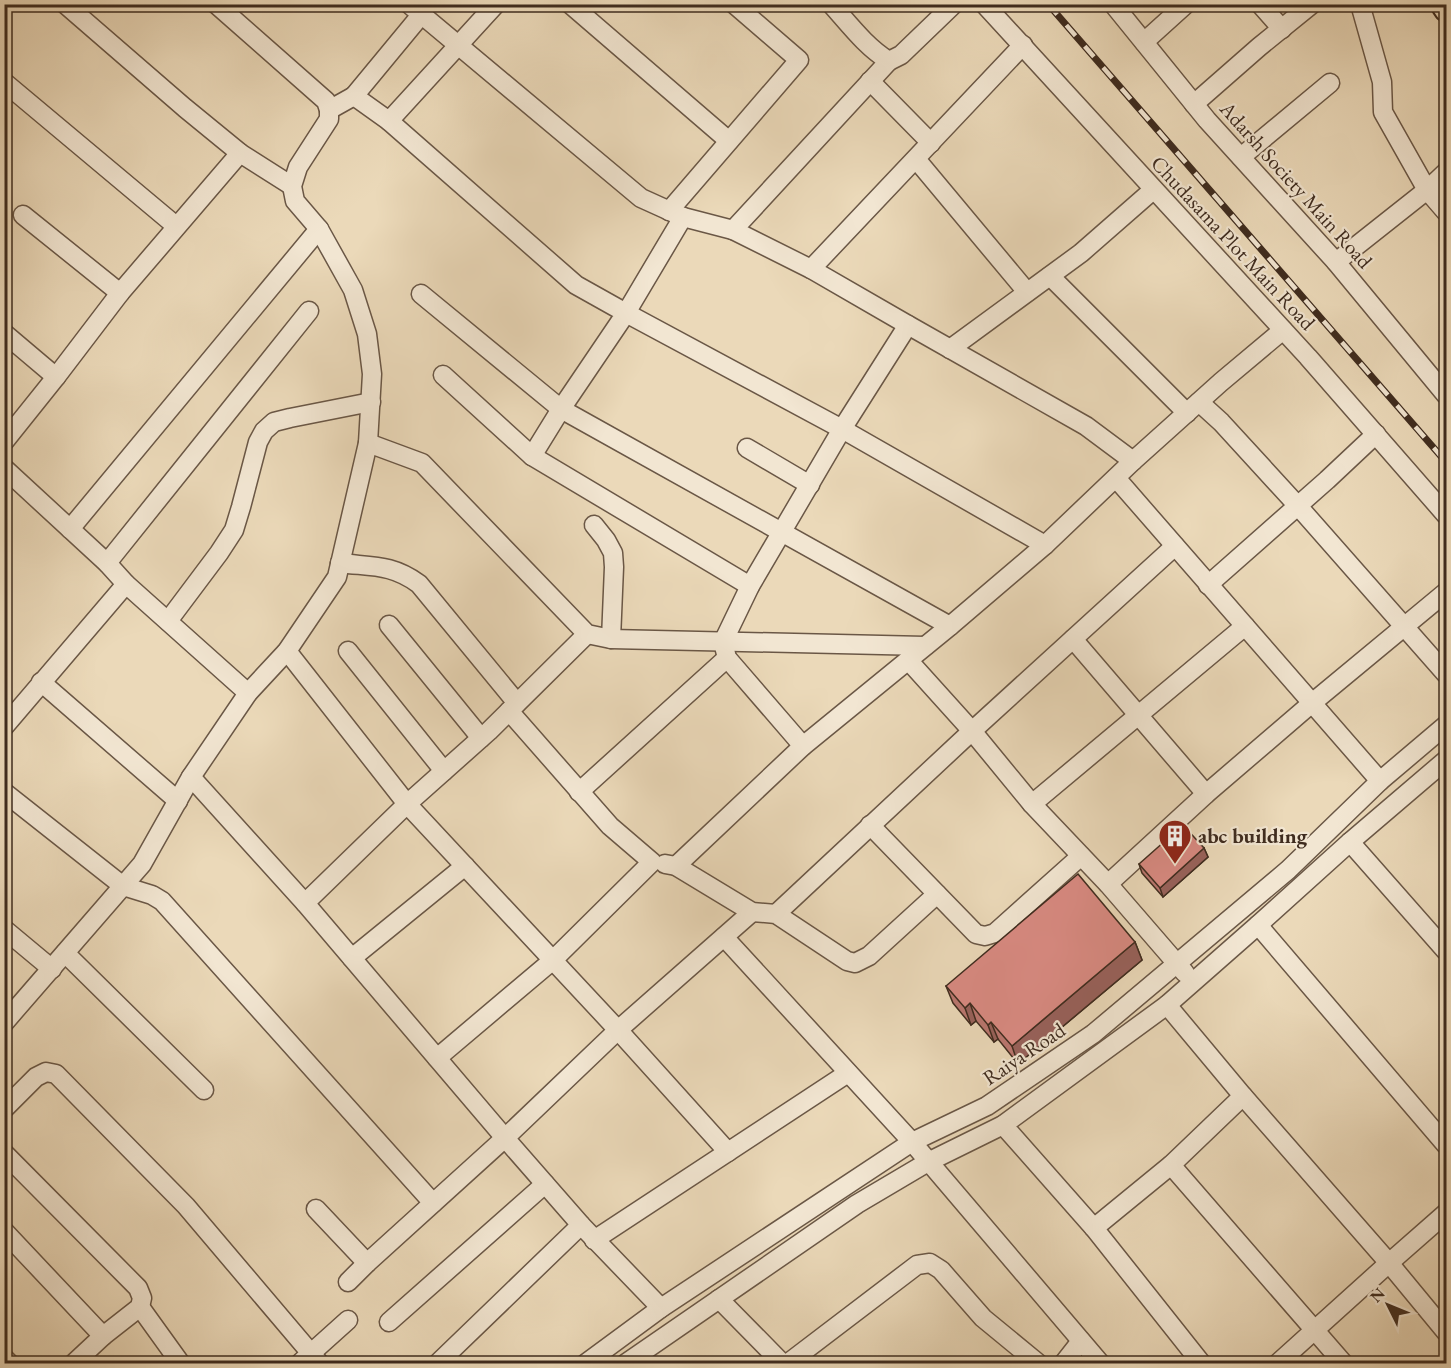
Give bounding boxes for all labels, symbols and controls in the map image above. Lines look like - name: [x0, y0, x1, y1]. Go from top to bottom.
- street label: Adarsh Society Main Road: [1214, 95, 1379, 274]
- street label: Chudasama Plot Main Road: [1145, 150, 1322, 336]
- building icon: abc building: [1157, 818, 1193, 865]
- place label: abc building: [1198, 822, 1308, 849]
- street label: Raiya Road: [977, 1016, 1071, 1091]
- north arrow: [1358, 1275, 1418, 1335]
- text: N: [1365, 1283, 1390, 1307]

